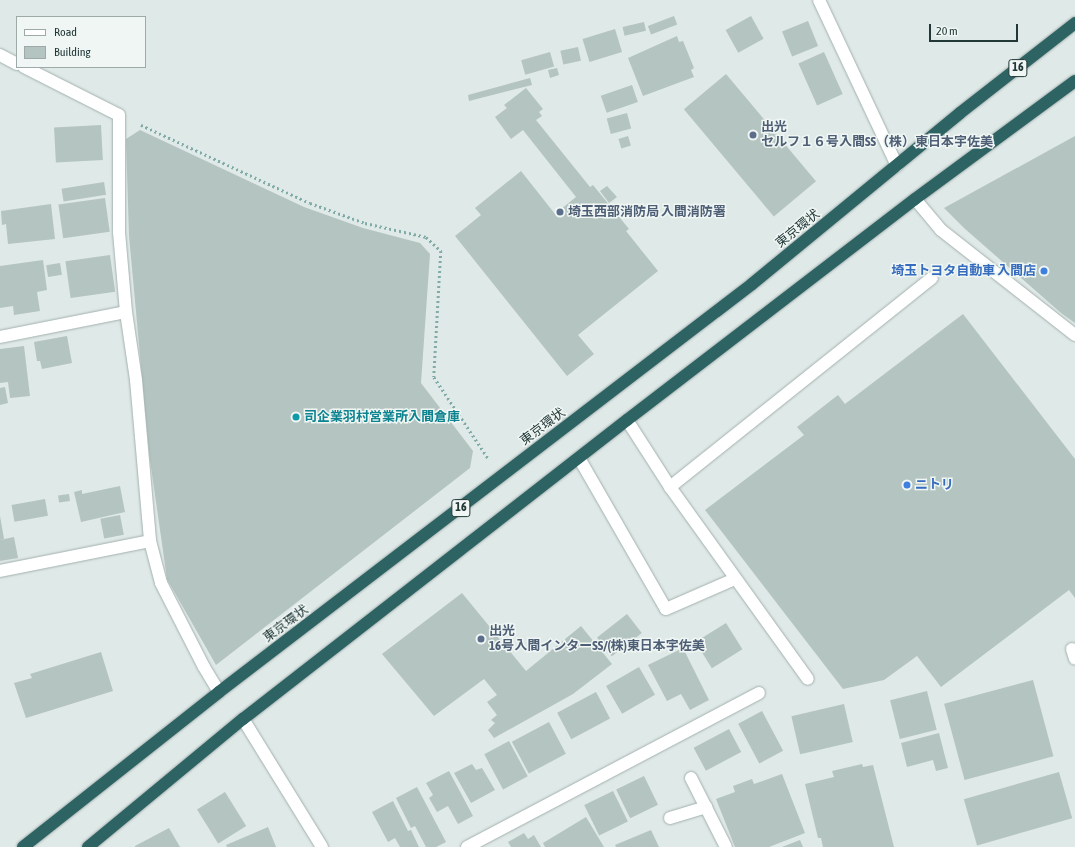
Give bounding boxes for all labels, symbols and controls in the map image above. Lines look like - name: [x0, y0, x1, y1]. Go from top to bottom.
- legend: [16, 16, 146, 68]
- scale bar: [931, 16, 1020, 42]
- text: 20 m: [936, 24, 958, 38]
- text: Road: [54, 25, 77, 39]
- text: Building: [54, 45, 91, 59]
- road number: 16: [1008, 58, 1028, 78]
- place label: 出光 セルフ１６号入間SS（株）東日本宇佐美: [761, 120, 993, 151]
- marker: 出光 セルフ１６号入間SS（株）東日本宇佐美: [748, 130, 758, 140]
- place label: 埼玉西部消防局 入間消防署: [568, 204, 726, 220]
- marker: 埼玉西部消防局 入間消防署: [555, 207, 565, 217]
- street label: 東京環状: [773, 207, 823, 251]
- place label: 埼玉トヨタ自動車 入間店: [891, 263, 1036, 279]
- marker: 埼玉トヨタ自動車 入間店: [1039, 266, 1049, 276]
- street label: 東京環状: [518, 405, 568, 449]
- place label: 司企業羽村営業所入間倉庫: [304, 409, 460, 425]
- marker: 司企業羽村営業所入間倉庫: [291, 412, 301, 422]
- place label: ニトリ: [915, 477, 954, 493]
- marker: ニトリ: [902, 480, 912, 490]
- road number: 16: [451, 498, 471, 518]
- street label: 東京環状: [261, 602, 311, 646]
- place label: 出光 16号入間インターSS/(株)東日本宇佐美: [489, 624, 705, 655]
- marker: 出光 16号入間インターSS/(株)東日本宇佐美: [476, 634, 486, 644]

